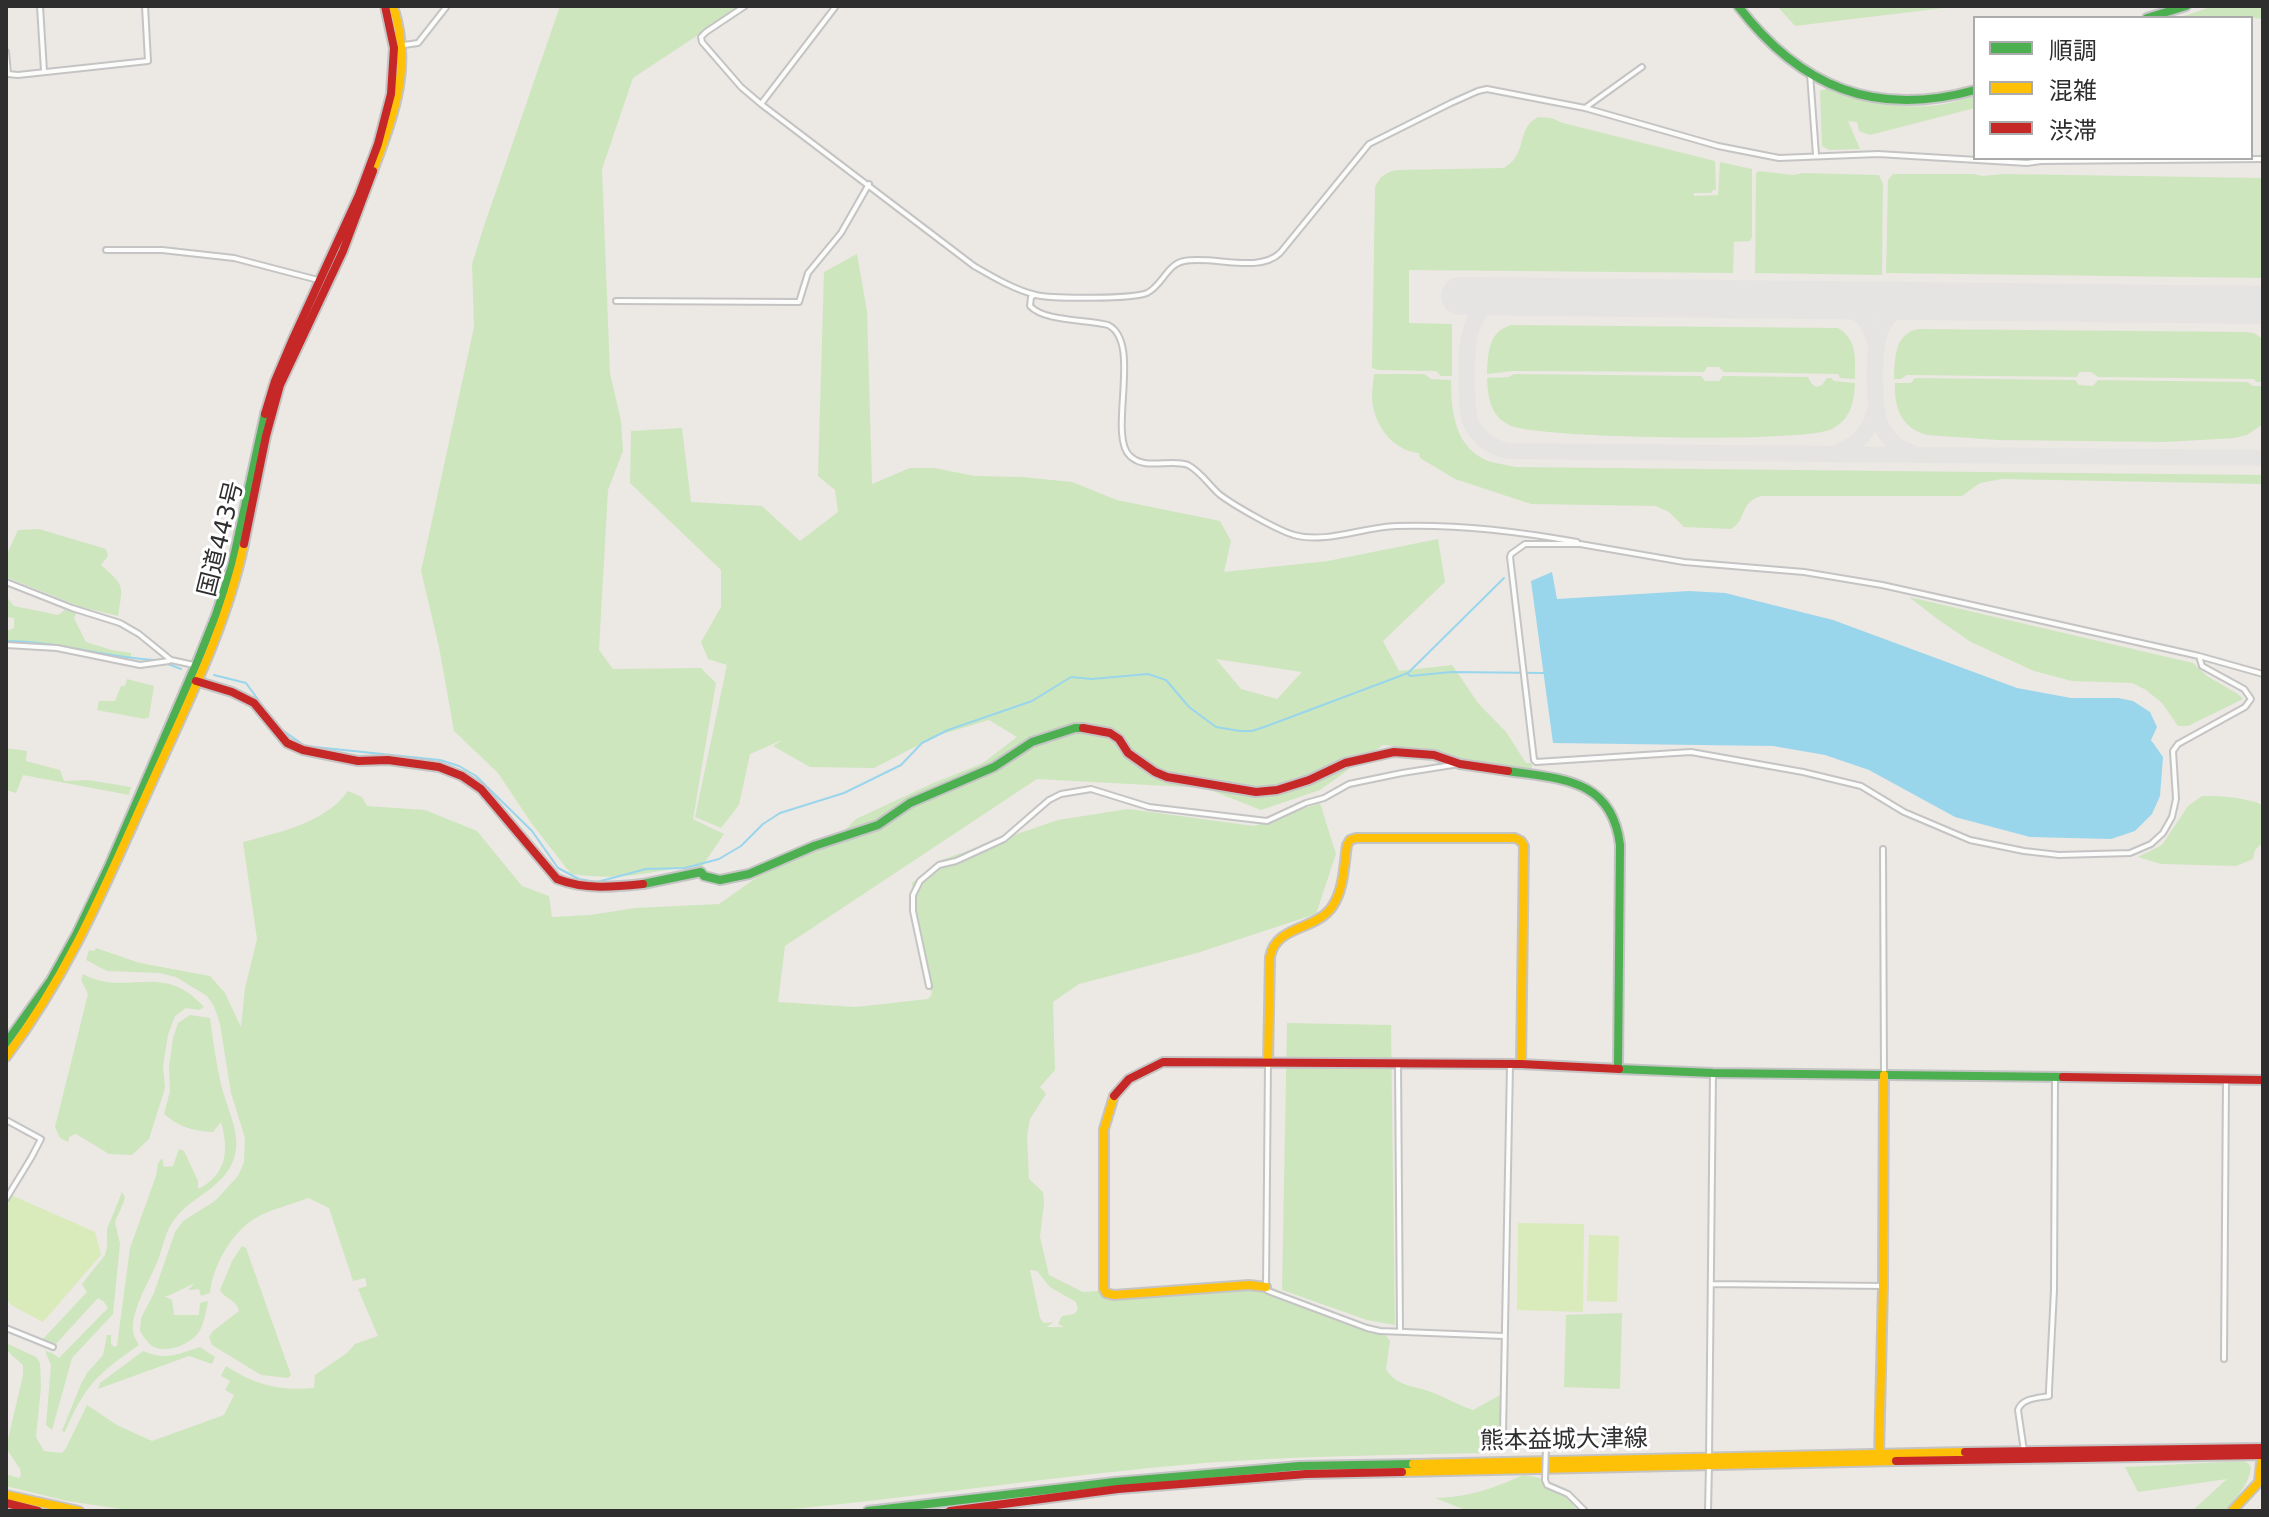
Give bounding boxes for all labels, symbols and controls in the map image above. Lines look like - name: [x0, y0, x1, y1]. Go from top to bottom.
- legend: [1973, 16, 2253, 160]
- text: 順調: [2049, 37, 2097, 65]
- text: 混雑: [2049, 77, 2097, 105]
- text: 渋滞: [2049, 117, 2097, 145]
- street label: 国道443号: [194, 478, 250, 600]
- street label: 熊本益城大津線: [1480, 1425, 1648, 1457]

